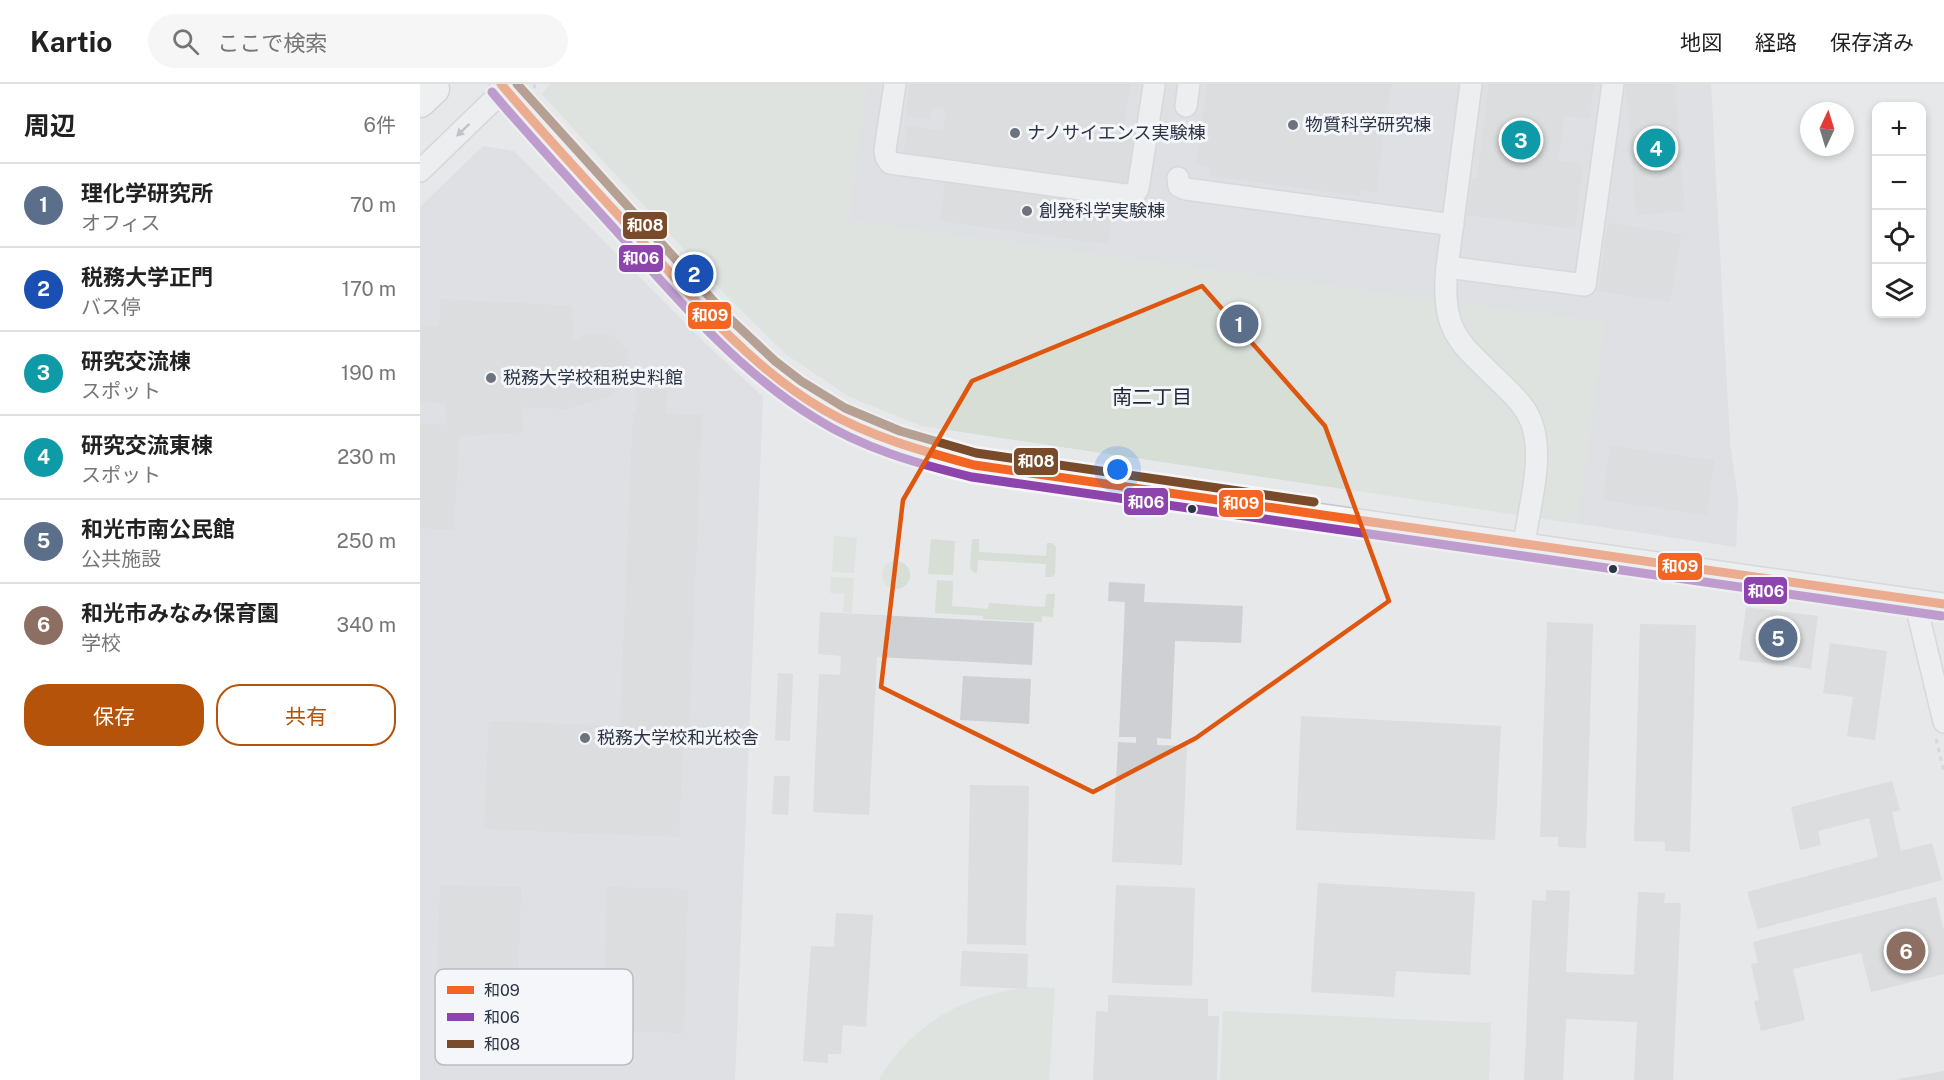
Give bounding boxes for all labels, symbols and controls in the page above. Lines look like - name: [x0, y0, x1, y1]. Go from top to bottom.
- search box: [148, 14, 568, 68]
- text: Kartio: [30, 25, 112, 58]
- icon: search: [169, 25, 202, 58]
- text: ここで検索: [217, 30, 327, 56]
- text: 地図: [1680, 30, 1722, 55]
- text: 経路: [1755, 30, 1797, 55]
- text: 保存済み: [1830, 30, 1914, 55]
- north arrow: [1800, 102, 1854, 156]
- map controls: [1872, 102, 1926, 318]
- button: +: [1872, 102, 1926, 156]
- text: 周辺: [24, 110, 76, 141]
- text: 6件: [364, 113, 396, 137]
- place label: 物質科学研究棟: [1305, 114, 1431, 135]
- marker: 物質科学研究棟: [1286, 118, 1300, 132]
- pin: 3: [1502, 118, 1540, 162]
- place label: ナノサイエンス実験棟: [1027, 122, 1206, 143]
- one-way arrow: [456, 123, 471, 137]
- marker: ナノサイエンス実験棟: [1008, 126, 1022, 140]
- pin: 4: [1636, 126, 1676, 170]
- button: −: [1872, 156, 1926, 210]
- text: 理化学研究所: [81, 180, 213, 206]
- text: 1: [39, 193, 48, 217]
- text: 70 m: [350, 193, 396, 217]
- place label: 創発科学実験棟: [1039, 200, 1165, 221]
- marker: 創発科学実験棟: [1020, 204, 1034, 218]
- button: locate: [1872, 210, 1926, 264]
- text: オフィス: [81, 211, 161, 235]
- line badge: 和08: [622, 211, 668, 240]
- text: 和08: [627, 216, 664, 235]
- line badge: 和06: [618, 244, 664, 273]
- text: 和06: [623, 249, 659, 268]
- pin: 2: [674, 252, 714, 297]
- text: 税務大学正門: [81, 264, 213, 290]
- button: layers: [1872, 264, 1926, 318]
- text: 2: [37, 277, 50, 301]
- text: 170 m: [342, 277, 396, 301]
- text: バス停: [81, 295, 141, 319]
- line badge: 和09: [687, 301, 732, 330]
- pin: 1: [1220, 302, 1258, 346]
- text: 和09: [692, 306, 728, 325]
- text: 研究交流棟: [81, 348, 191, 374]
- text: 3: [37, 361, 50, 385]
- text: 190 m: [341, 361, 396, 385]
- place label: 税務大学校租税史料館: [503, 367, 683, 388]
- marker: 税務大学校租税史料館: [484, 371, 498, 385]
- text: スポット: [81, 379, 161, 403]
- district label: 南二丁目: [1112, 385, 1192, 409]
- text: 研究交流東棟: [81, 432, 213, 458]
- text: 4: [37, 445, 50, 469]
- text: 230 m: [337, 445, 396, 469]
- line badge: 和08: [1013, 447, 1059, 476]
- text: 和08: [1018, 452, 1055, 471]
- your location: [1103, 455, 1132, 484]
- text: スポット: [81, 463, 161, 487]
- line badge: 和06: [1123, 487, 1169, 516]
- line badge: 和09: [1218, 489, 1264, 518]
- text: 和06: [1128, 493, 1164, 512]
- text: 和09: [1223, 494, 1259, 513]
- unlabelled marker: [1186, 503, 1198, 515]
- text: 和光市南公民館: [81, 516, 235, 542]
- text: 5: [37, 529, 50, 553]
- text: 250 m: [337, 529, 396, 553]
- text: 公共施設: [81, 547, 161, 571]
- line badge: 和09: [1657, 552, 1703, 581]
- text: 和09: [1662, 557, 1698, 576]
- unlabelled marker: [1607, 563, 1619, 575]
- line badge: 和06: [1743, 576, 1788, 605]
- text: 和06: [1748, 582, 1784, 601]
- text: 和光市みなみ保育園: [81, 600, 279, 626]
- text: 6: [37, 613, 50, 637]
- text: 340 m: [336, 613, 396, 637]
- pin: 5: [1758, 616, 1798, 660]
- text: 学校: [81, 631, 121, 655]
- button: 保存: [24, 684, 204, 746]
- button: 共有: [216, 684, 396, 746]
- place label: 税務大学校和光校舎: [597, 727, 759, 748]
- marker: 税務大学校和光校舎: [578, 731, 592, 745]
- pin: 6: [1886, 928, 1926, 974]
- legend: [435, 969, 633, 1065]
- text: 和09: [484, 981, 520, 1000]
- text: 和06: [484, 1008, 520, 1027]
- text: 和08: [484, 1035, 520, 1054]

